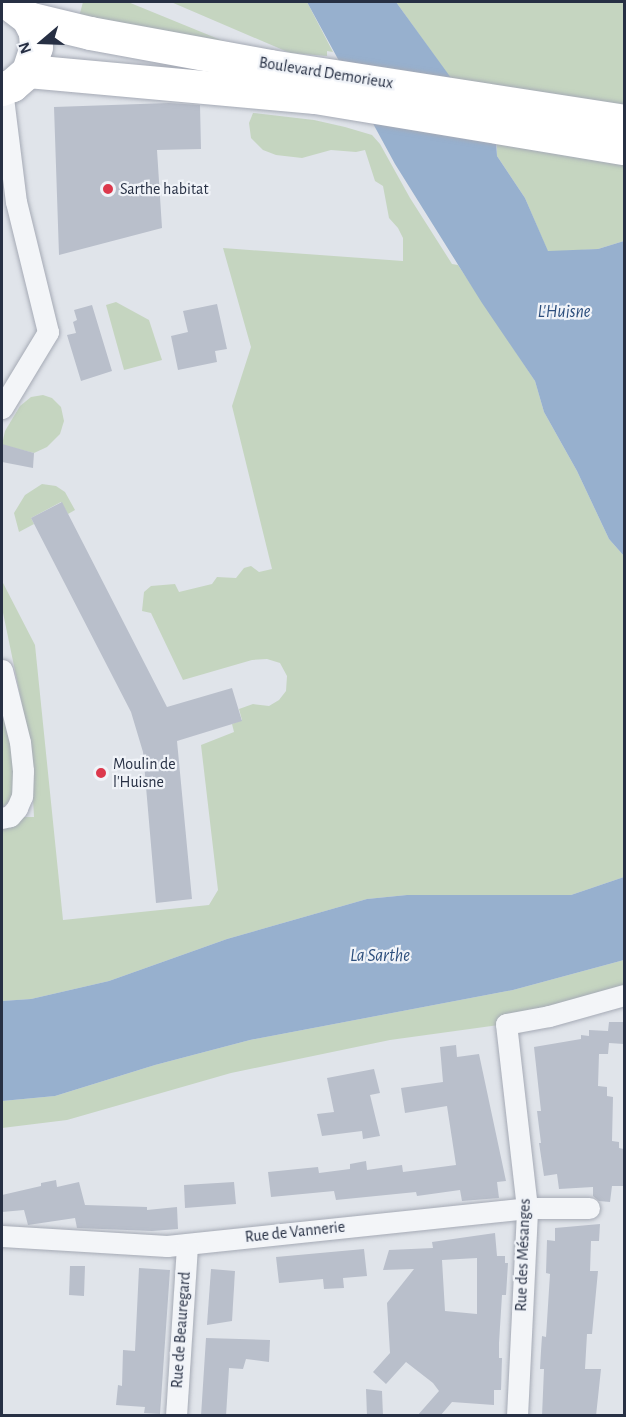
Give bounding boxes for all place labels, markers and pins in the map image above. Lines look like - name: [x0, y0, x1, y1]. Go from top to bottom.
- place label: Sarthe habitat: [120, 179, 208, 199]
- marker: Sarthe habitat: [101, 182, 115, 196]
- place label: Moulin de l'Huisne: [113, 754, 176, 792]
- marker: Moulin de l'Huisne: [94, 766, 108, 780]

